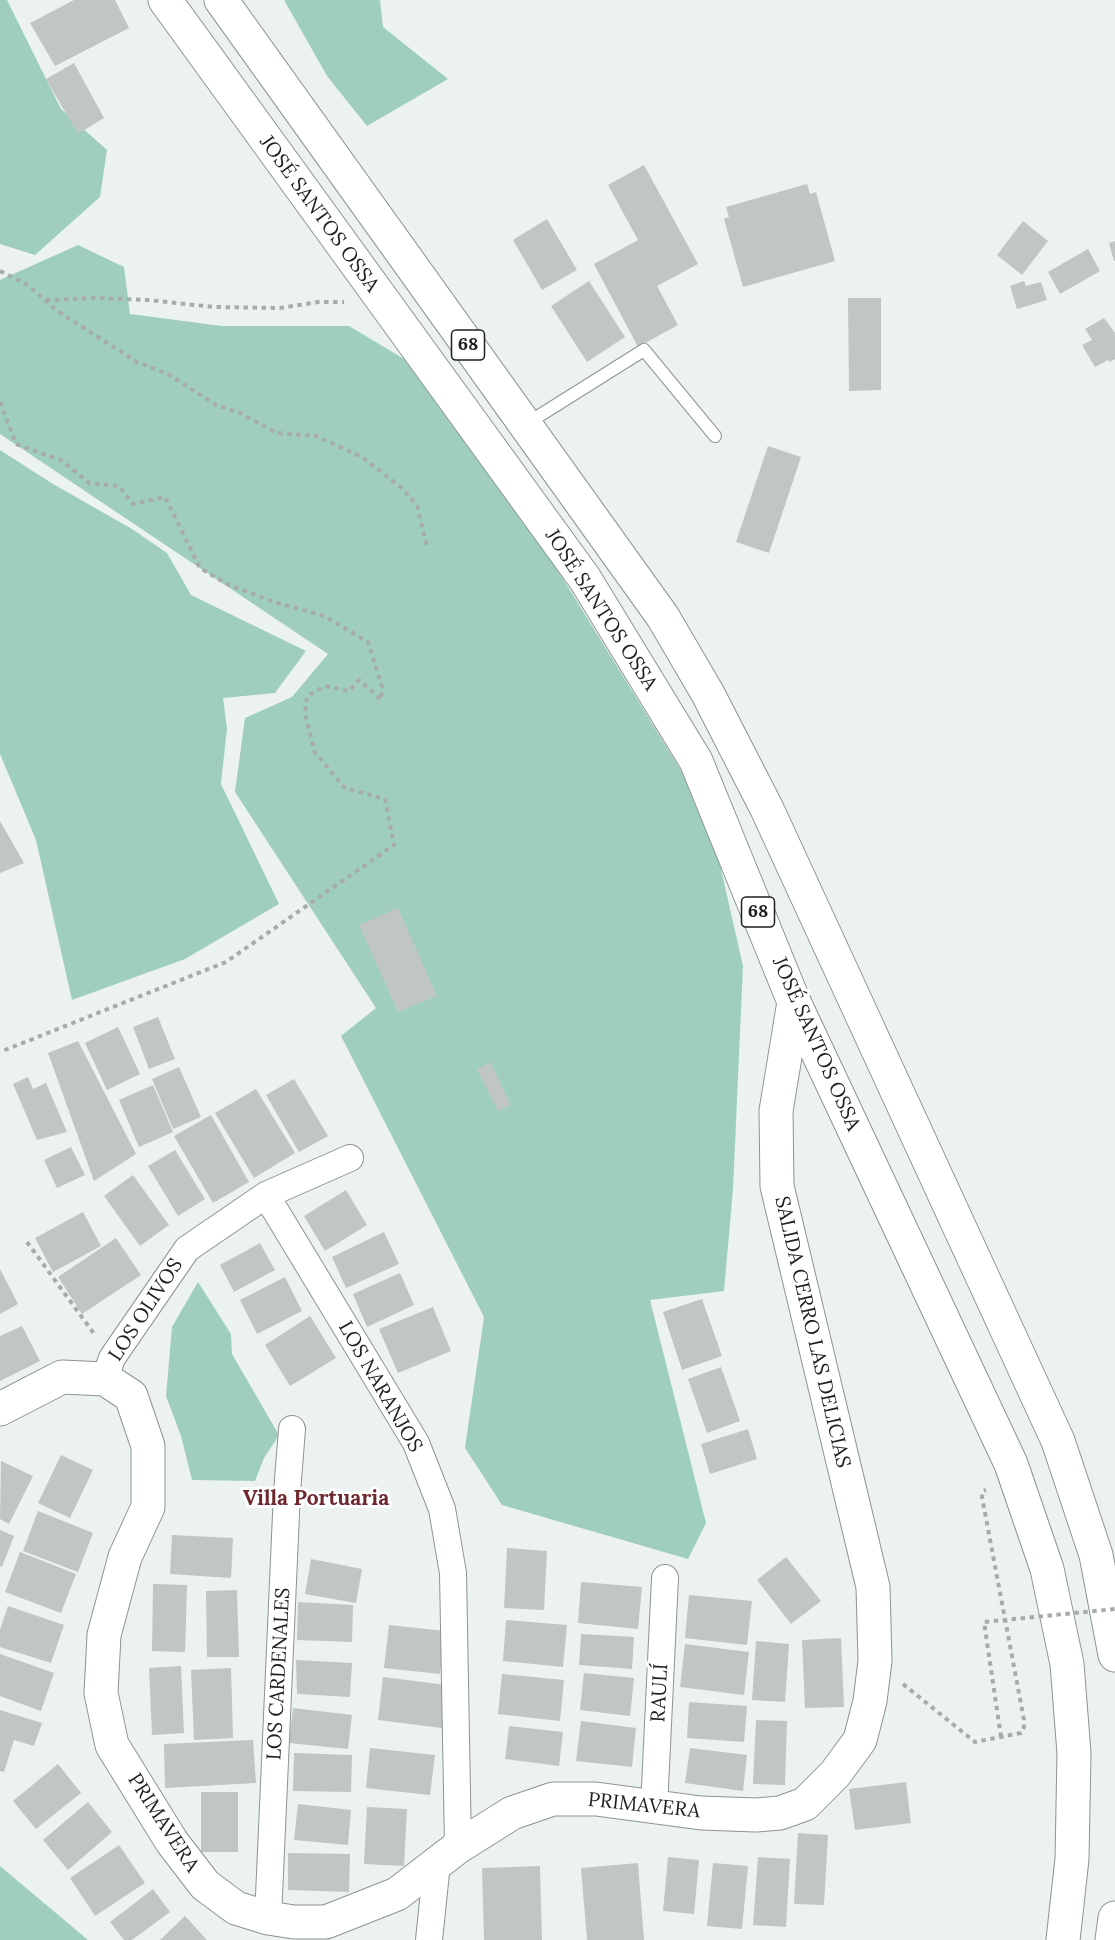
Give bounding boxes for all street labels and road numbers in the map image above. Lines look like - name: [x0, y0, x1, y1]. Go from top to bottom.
- street label: JOSÉ SANTOS OSSA: [254, 131, 384, 297]
- road number: 68: [452, 330, 484, 360]
- street label: JOSÉ SANTOS OSSA: [540, 525, 662, 695]
- road number: 68: [742, 897, 774, 927]
- street label: JOSÉ SANTOS OSSA: [767, 953, 865, 1135]
- street label: SALIDA CERRO LAS DELICIAS: [769, 1194, 855, 1470]
- street label: LOS OLIVOS: [104, 1254, 188, 1366]
- street label: LOS NARANJOS: [333, 1317, 427, 1457]
- street label: LOS CARDENALES: [262, 1587, 296, 1761]
- street label: RAULÍ: [646, 1663, 674, 1723]
- street label: PRIMAVERA: [122, 1769, 204, 1877]
- street label: PRIMAVERA: [587, 1788, 701, 1824]

